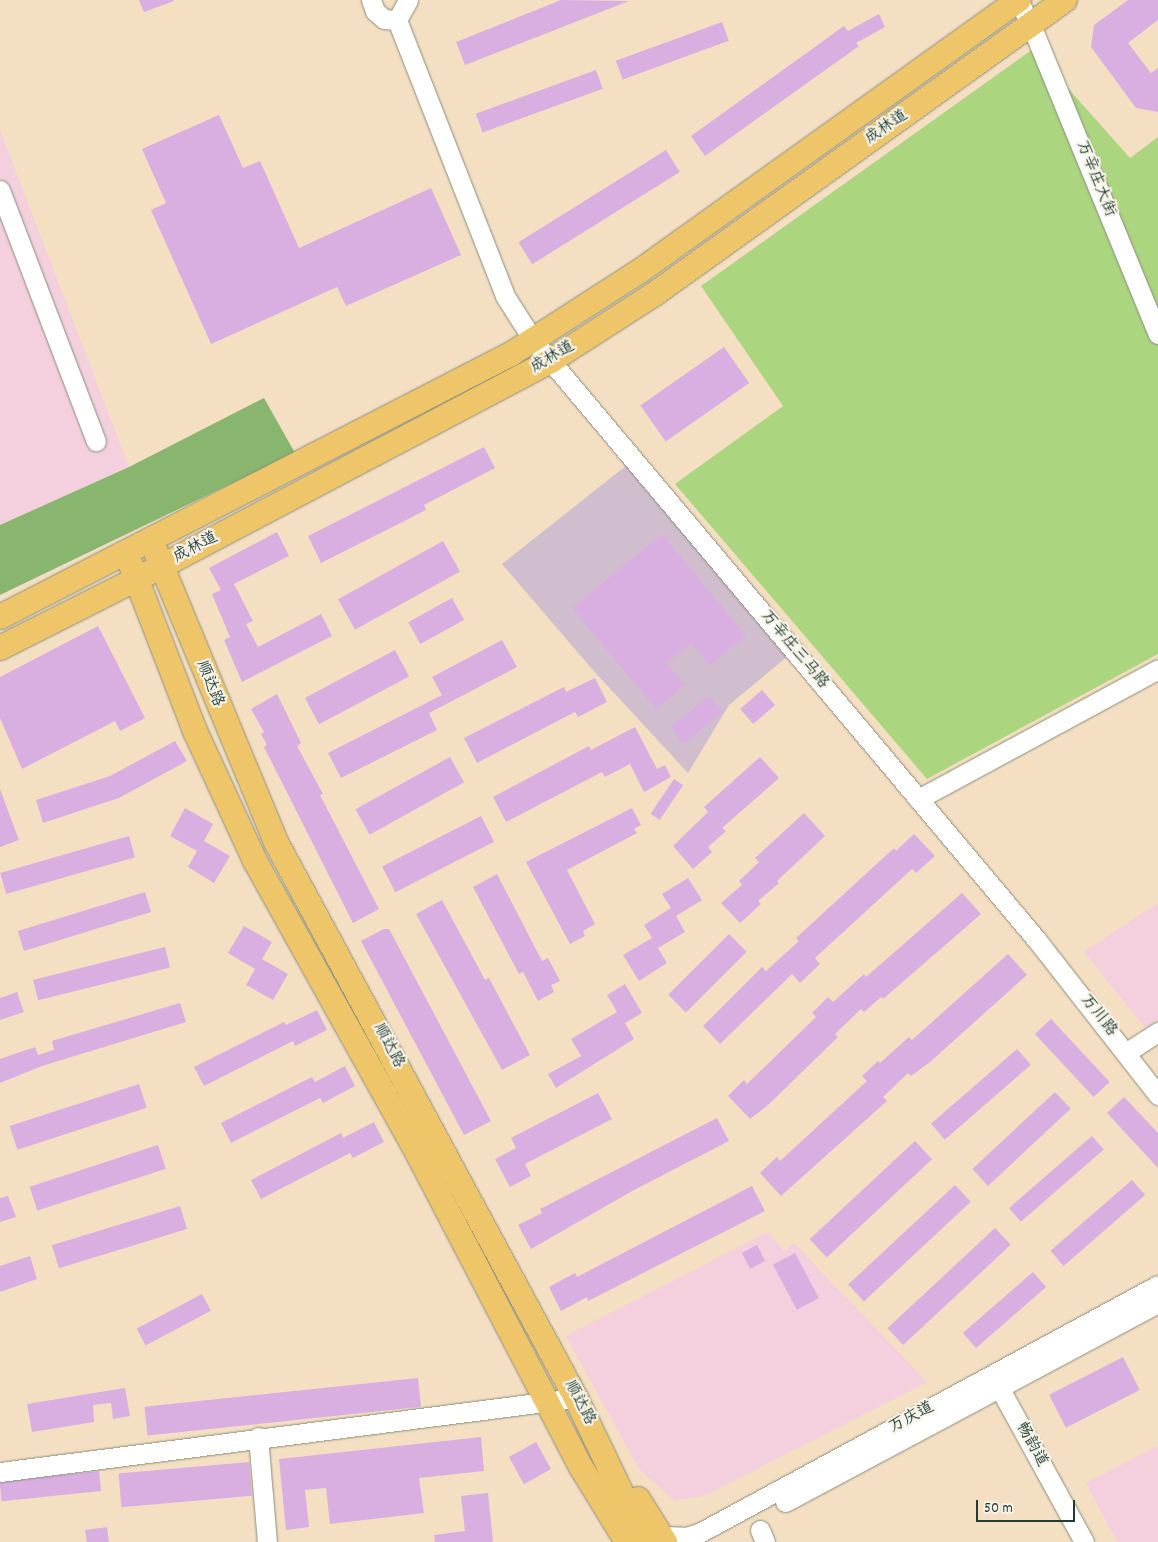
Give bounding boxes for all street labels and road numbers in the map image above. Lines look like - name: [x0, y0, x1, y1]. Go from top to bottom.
- street label: 成林道: [862, 106, 912, 150]
- street label: 万辛庄大街: [1071, 138, 1119, 220]
- street label: 成林道: [527, 337, 579, 379]
- street label: 成林道: [170, 528, 222, 568]
- street label: 万辛庄三马路: [756, 607, 832, 693]
- street label: 顺达路: [191, 658, 227, 710]
- street label: 万川路: [1075, 991, 1121, 1041]
- street label: 顺达路: [368, 1020, 408, 1072]
- street label: 顺达路: [559, 1377, 599, 1429]
- street label: 万庆道: [886, 1398, 938, 1438]
- street label: 畅韵道: [1011, 1419, 1051, 1471]

